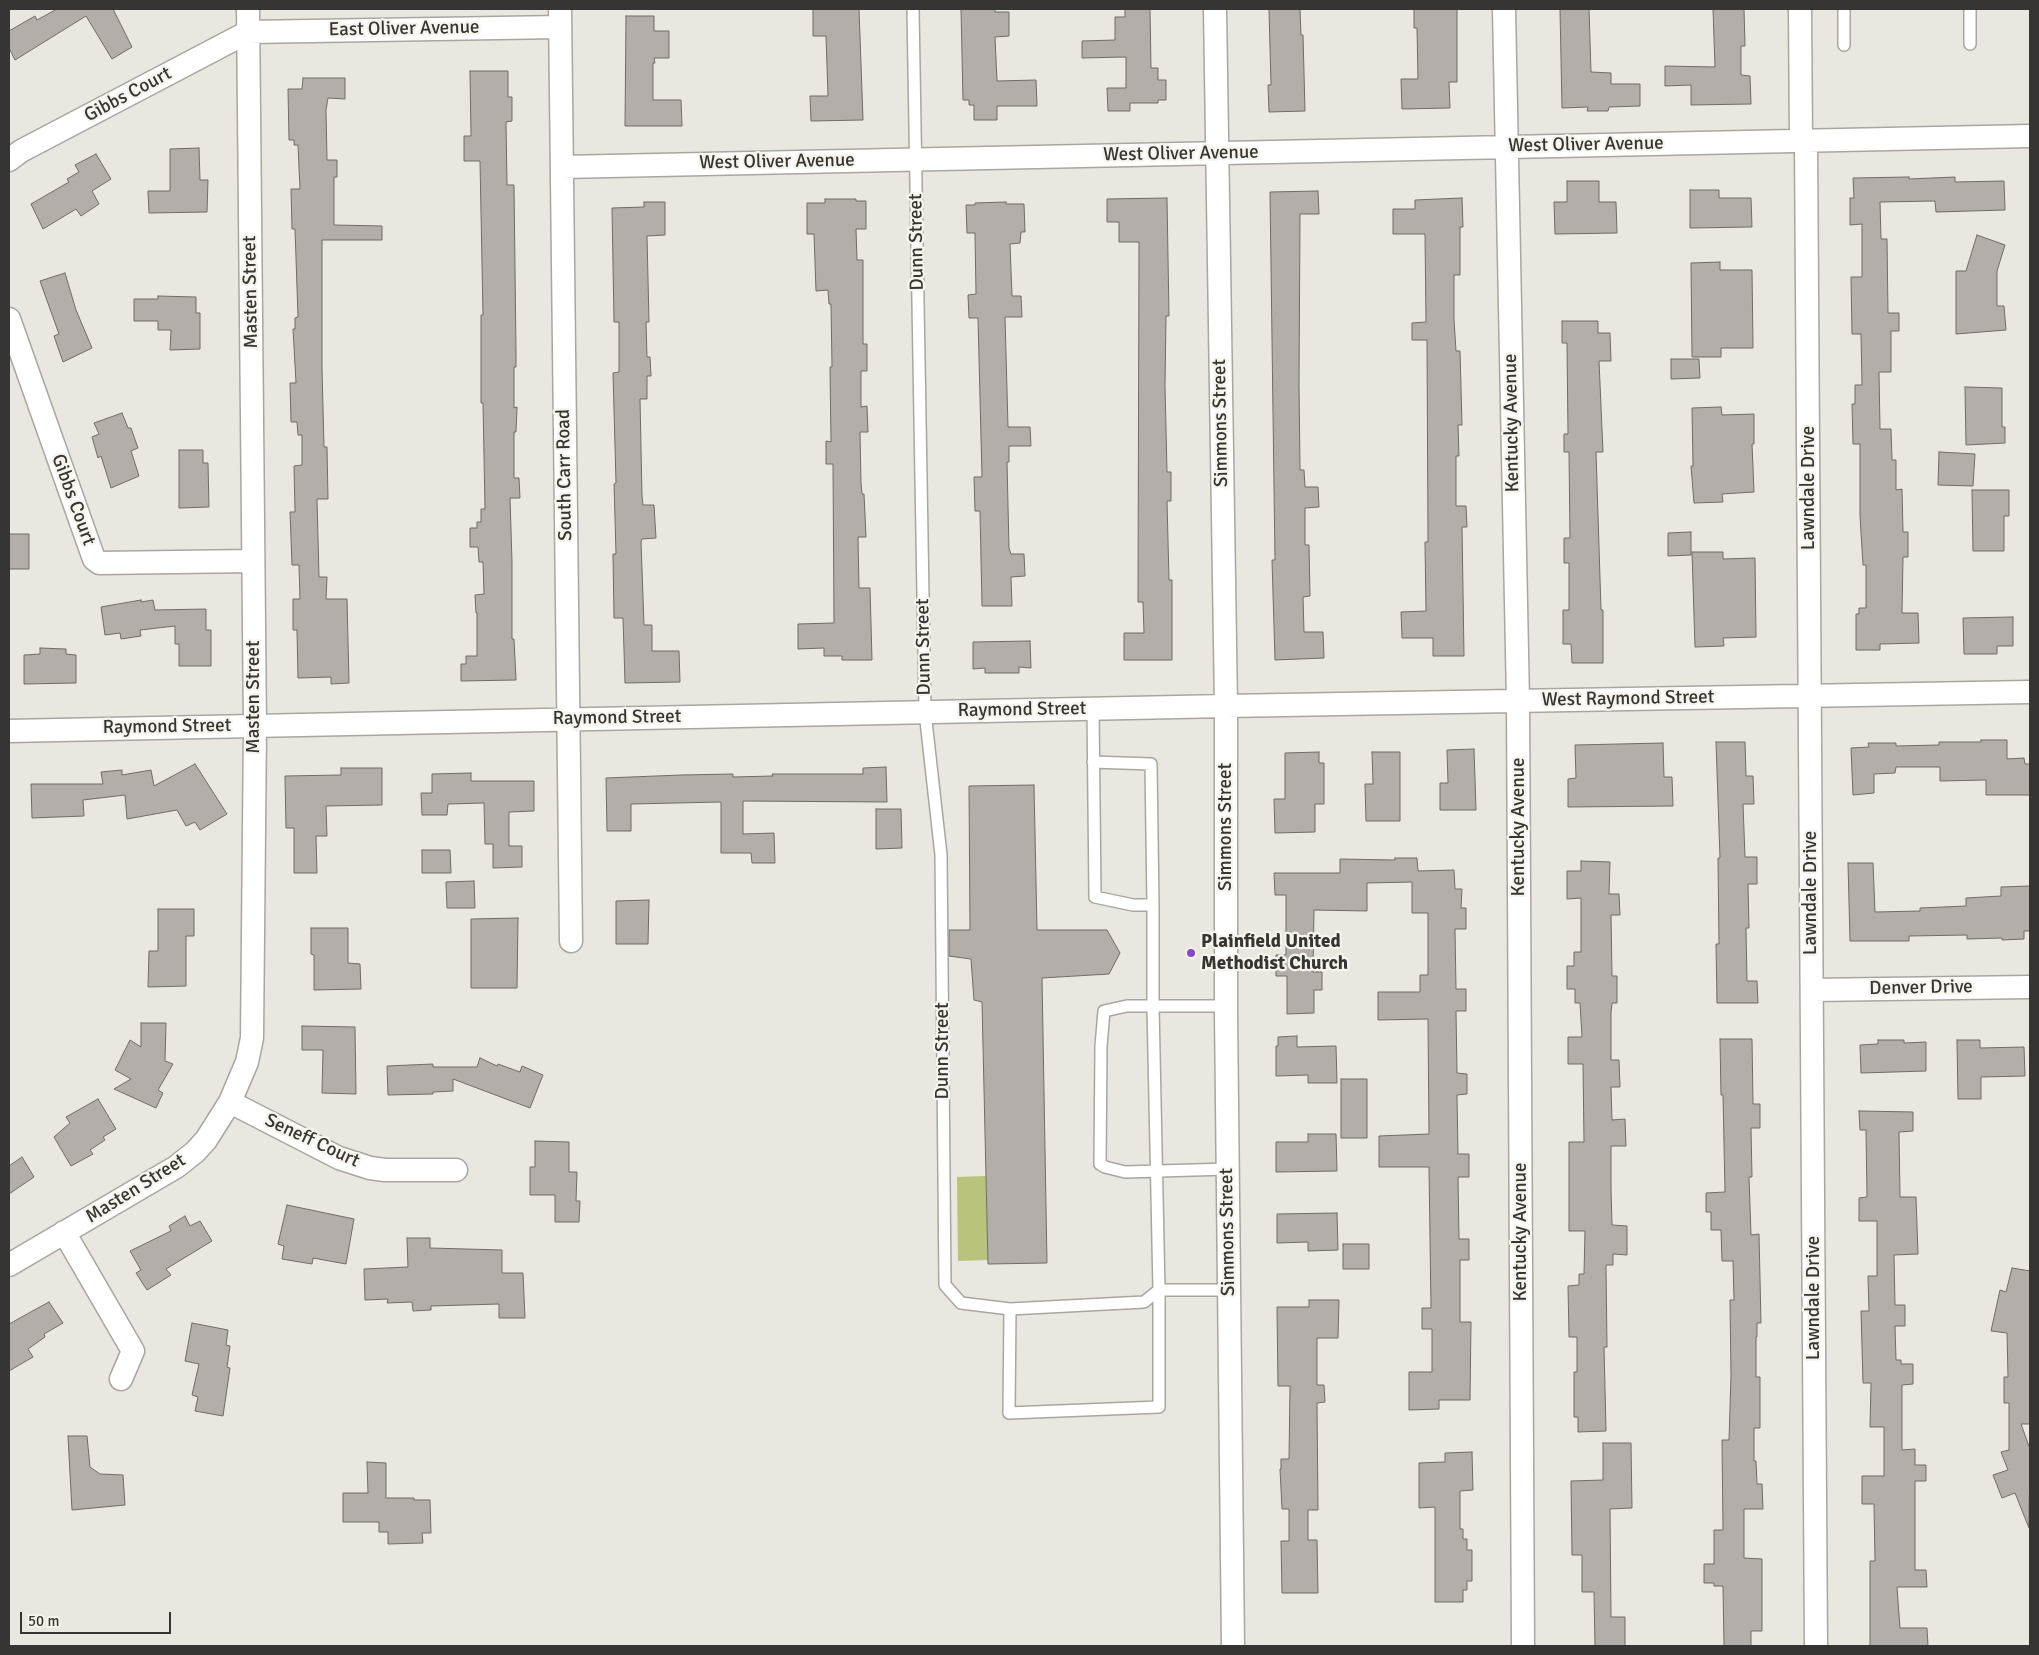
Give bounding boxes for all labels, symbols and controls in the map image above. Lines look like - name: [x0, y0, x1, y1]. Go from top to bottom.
- street label: East Oliver Avenue: [328, 16, 480, 42]
- street label: Gibbs Court: [80, 63, 176, 127]
- street label: West Oliver Avenue: [1508, 132, 1664, 158]
- street label: West Oliver Avenue: [1103, 141, 1259, 167]
- street label: West Oliver Avenue: [699, 149, 855, 175]
- street label: Dunn Street: [905, 193, 929, 291]
- street label: Masten Street: [239, 235, 263, 349]
- street label: Kentucky Avenue: [1499, 353, 1525, 493]
- street label: Simmons Street: [1208, 359, 1234, 487]
- street label: South Carr Road: [552, 409, 578, 541]
- street label: Lawndale Drive: [1798, 426, 1820, 550]
- street label: Gibbs Court: [46, 451, 100, 549]
- street label: Dunn Street: [912, 598, 936, 696]
- street label: Masten Street: [243, 640, 265, 754]
- street label: West Raymond Street: [1541, 686, 1715, 712]
- street label: Raymond Street: [957, 697, 1087, 723]
- street label: Raymond Street: [552, 705, 682, 731]
- street label: Raymond Street: [102, 714, 232, 740]
- street label: Kentucky Avenue: [1508, 758, 1530, 896]
- street label: Simmons Street: [1215, 763, 1237, 891]
- street label: Lawndale Drive: [1800, 831, 1822, 955]
- place label: Plainfield United Methodist Church: [1201, 931, 1348, 975]
- marker: Plainfield United Methodist Church: [1185, 947, 1197, 959]
- street label: Denver Drive: [1869, 976, 1973, 1000]
- street label: Dunn Street: [932, 1002, 954, 1100]
- street label: Seneff Court: [261, 1109, 363, 1173]
- street label: Masten Street: [82, 1149, 190, 1229]
- street label: Kentucky Avenue: [1510, 1163, 1532, 1301]
- street label: Simmons Street: [1215, 1168, 1241, 1296]
- street label: Lawndale Drive: [1803, 1236, 1825, 1360]
- scale bar: [22, 1602, 174, 1634]
- text: 50 m: [28, 1612, 59, 1630]

